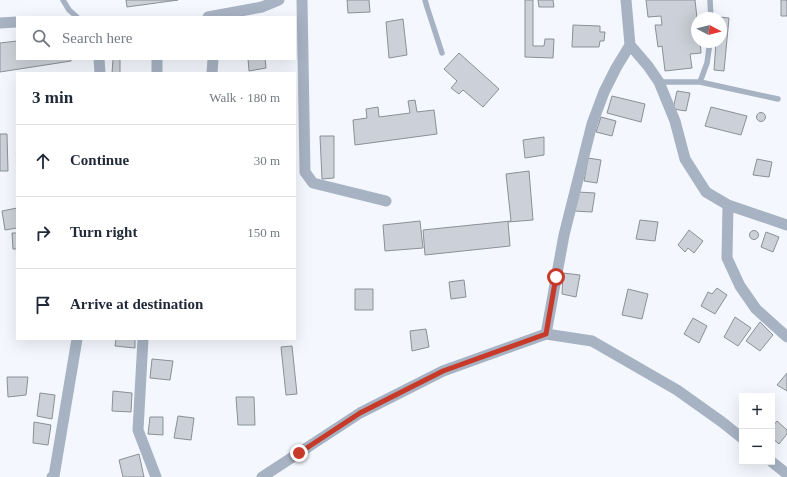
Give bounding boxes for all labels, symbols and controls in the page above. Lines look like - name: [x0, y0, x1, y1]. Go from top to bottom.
- north arrow: [691, 12, 727, 48]
- search box: [16, 16, 296, 60]
- icon: search: [30, 27, 52, 49]
- text: Search here: [62, 30, 132, 46]
- text: 3 min: [32, 88, 73, 107]
- text: Walk · 180 m: [209, 90, 280, 105]
- icon: ahead: [32, 150, 54, 172]
- text: Continue: [70, 152, 129, 168]
- text: 30 m: [254, 153, 280, 168]
- icon: right: [32, 222, 54, 244]
- text: Turn right: [70, 224, 137, 240]
- text: 150 m: [247, 225, 280, 240]
- route start: [547, 268, 565, 286]
- icon: arrive: [32, 294, 54, 316]
- text: Arrive at destination: [70, 296, 203, 312]
- map controls: [739, 393, 775, 465]
- button: +: [739, 393, 775, 429]
- button: −: [739, 429, 775, 465]
- route end: [290, 444, 308, 462]

